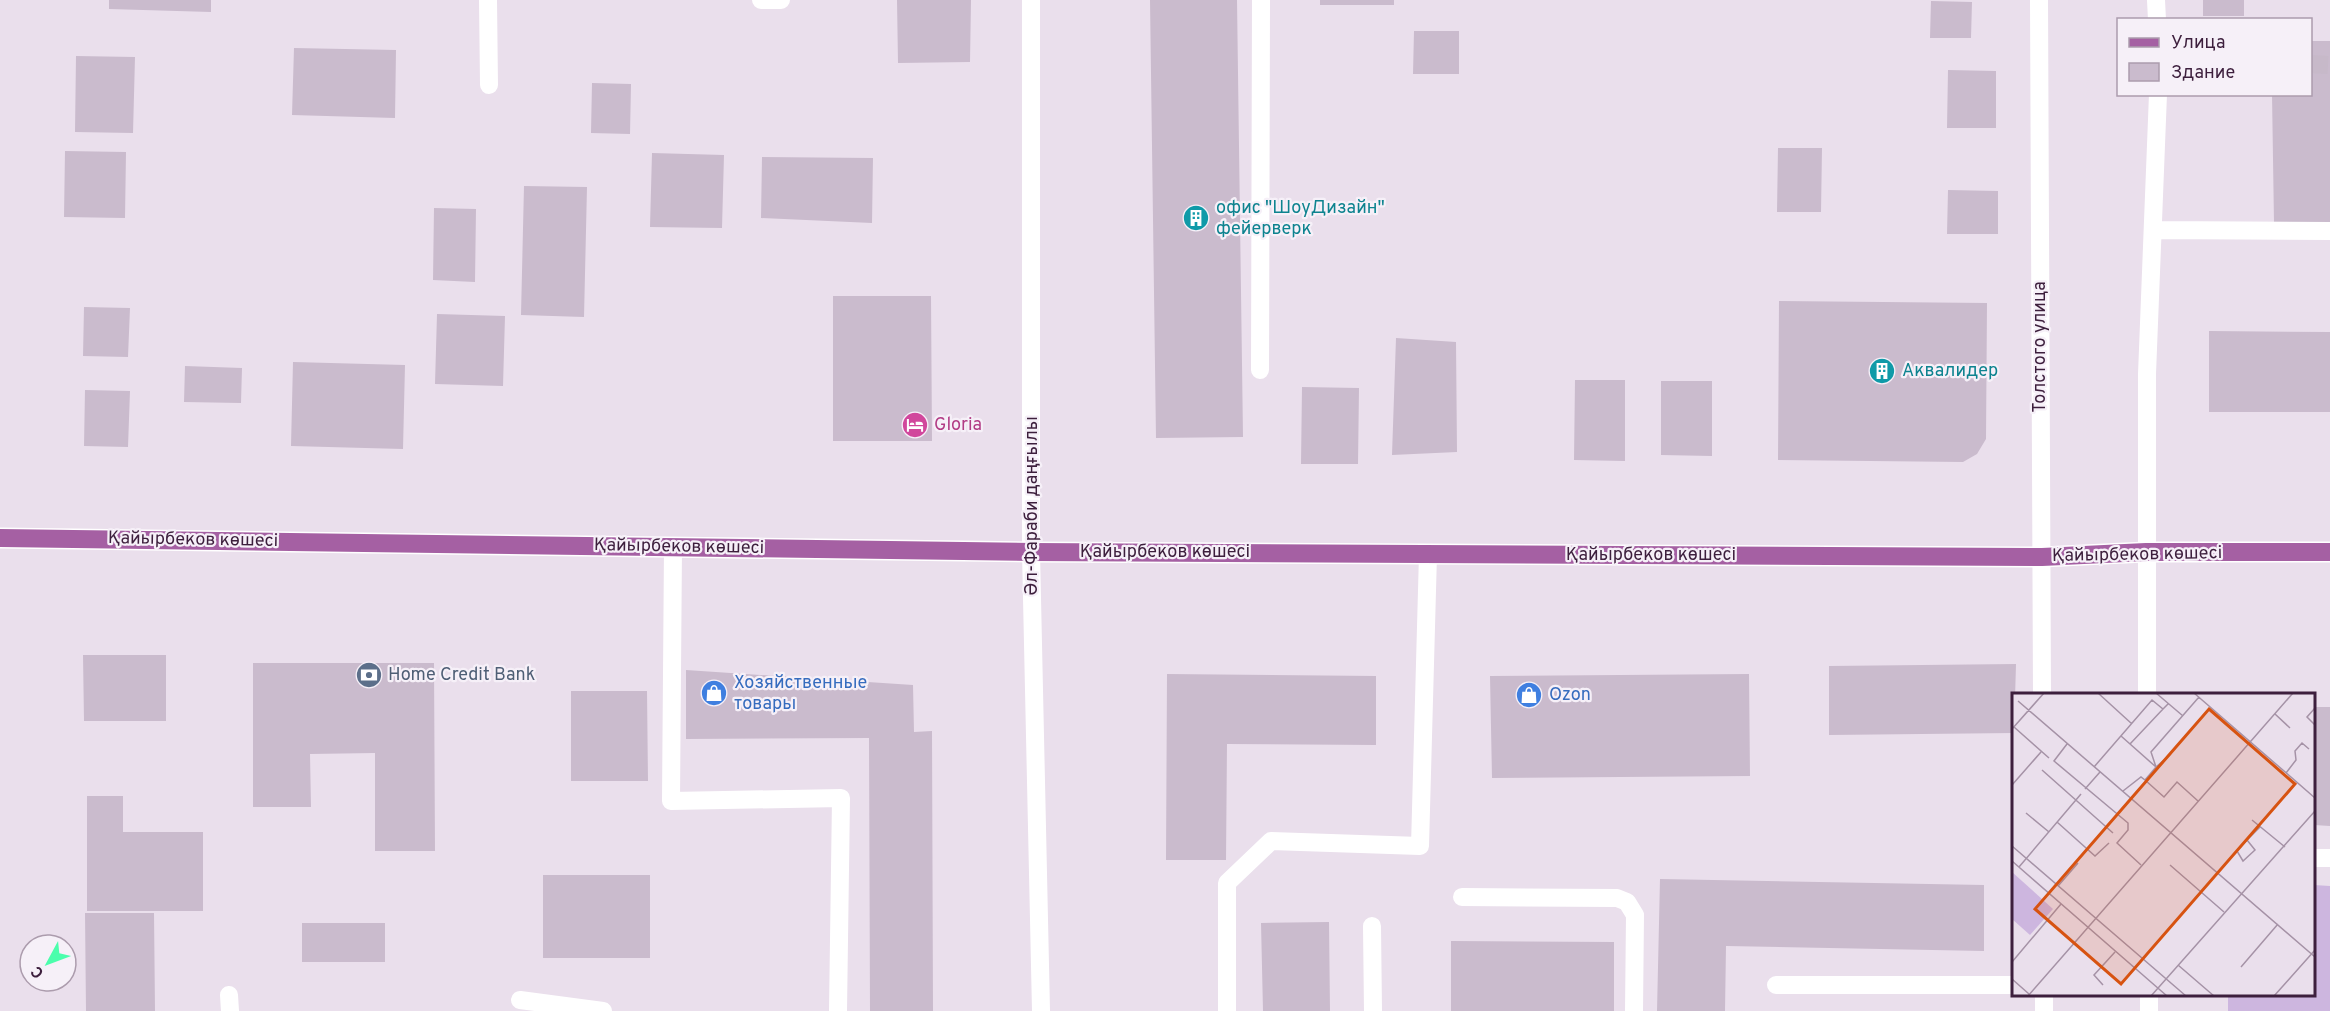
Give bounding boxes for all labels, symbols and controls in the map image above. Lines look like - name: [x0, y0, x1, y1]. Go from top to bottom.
- legend: [2117, 18, 2312, 96]
- text: Улица: [2171, 32, 2225, 55]
- text: Здание: [2171, 62, 2235, 85]
- place label: офис "ШоуДизайн" фейерверк: [1216, 197, 1385, 241]
- building icon: офис "ШоуДизайн" фейерверк: [1181, 203, 1211, 233]
- street label: Толстого улица: [2029, 281, 2052, 413]
- building icon: Аквалидер: [1867, 356, 1897, 386]
- place label: Аквалидер: [1902, 360, 1998, 383]
- hotel icon: Gloria: [900, 410, 930, 440]
- place label: Gloria: [934, 414, 982, 437]
- street label: Әл-Фараби даңғылы: [1021, 416, 1044, 596]
- street label: Қайырбеков көшесі: [108, 527, 278, 553]
- street label: Қайырбеков көшесі: [594, 534, 764, 560]
- street label: Қайырбеков көшесі: [1080, 541, 1250, 564]
- street label: Қайырбеков көшесі: [2052, 542, 2222, 568]
- street label: Қайырбеков көшесі: [1566, 544, 1736, 567]
- bank icon: Home Credit Bank: [354, 660, 384, 690]
- place label: Home Credit Bank: [388, 664, 535, 687]
- place label: Хозяйственные товары: [734, 672, 867, 716]
- shop icon: Хозяйственные товары: [699, 678, 729, 708]
- shop icon: Ozon: [1514, 680, 1544, 710]
- place label: Ozon: [1549, 684, 1591, 707]
- inset map: [2012, 693, 2315, 996]
- north arrow: [18, 933, 78, 993]
- text: С: [27, 961, 49, 982]

